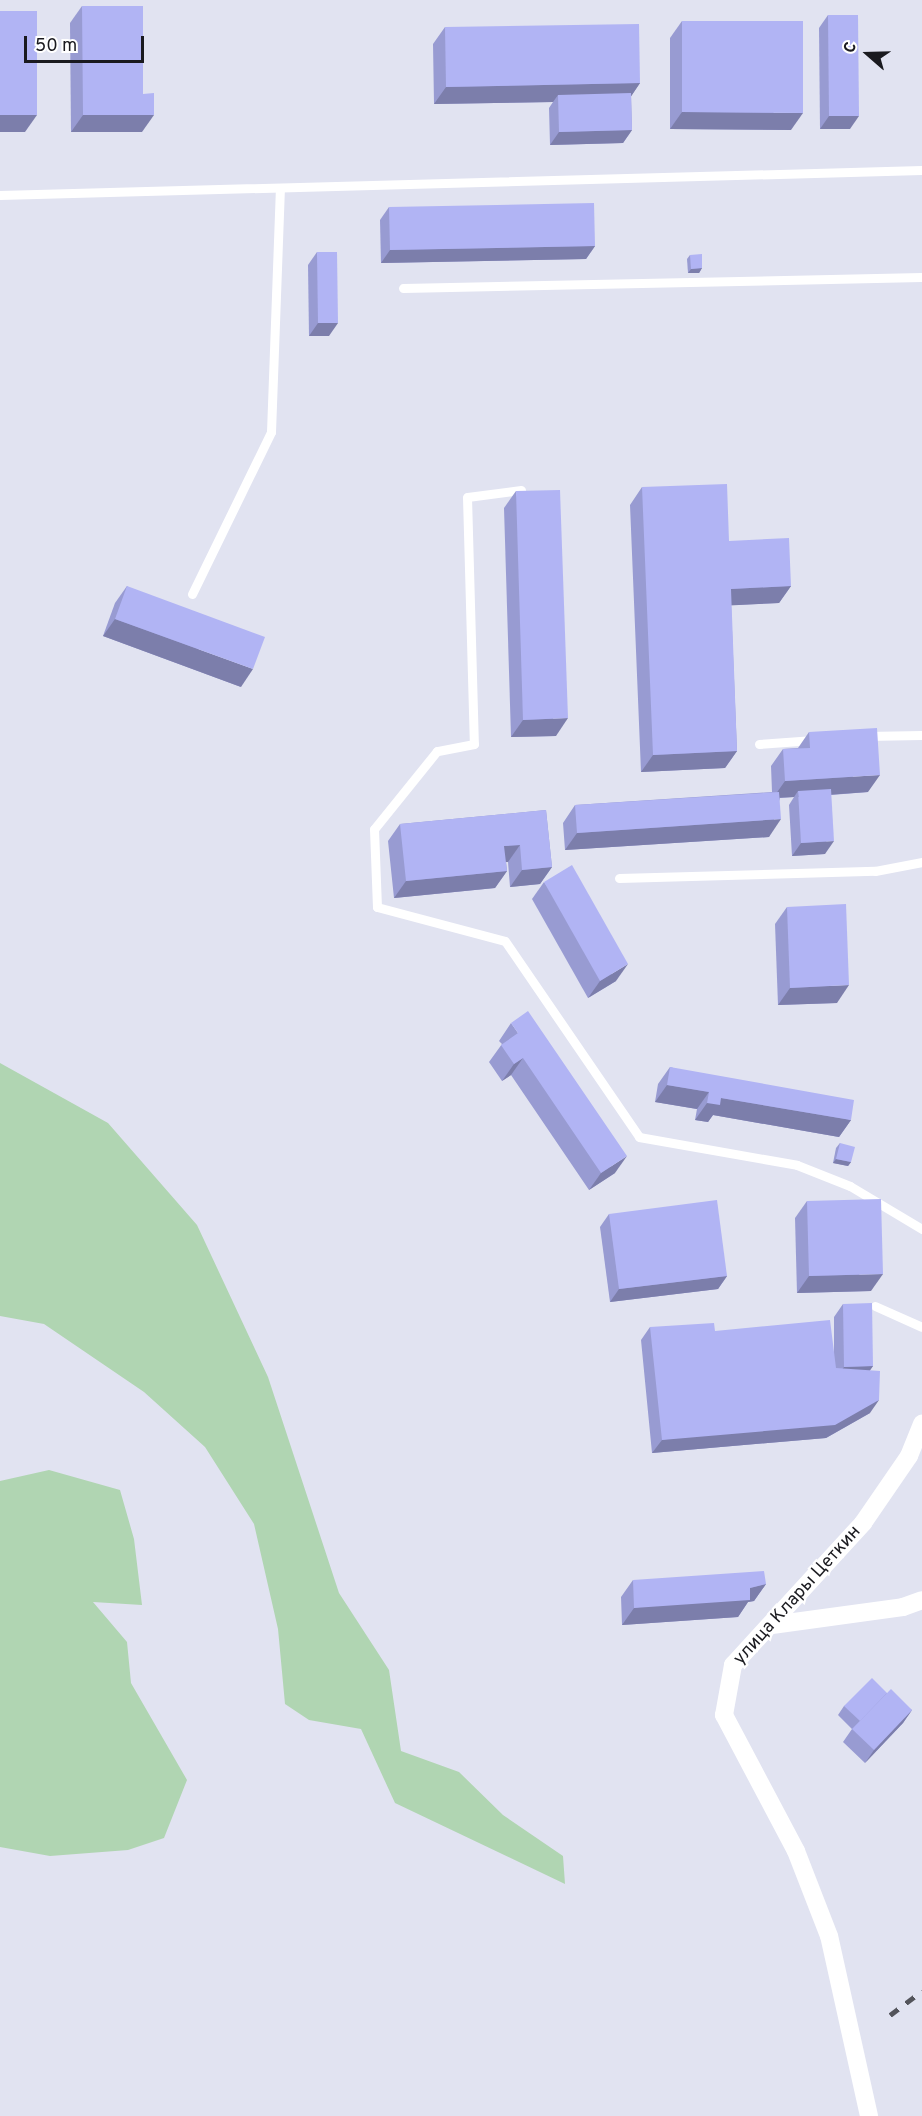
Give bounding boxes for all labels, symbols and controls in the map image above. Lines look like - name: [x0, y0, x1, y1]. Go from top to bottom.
- scale bar: [27, 24, 147, 62]
- north arrow: [838, 24, 898, 84]
- text: 50 m: [35, 35, 77, 58]
- text: С: [840, 40, 862, 56]
- street label: улица Клары Цеткин: [730, 1522, 866, 1670]

